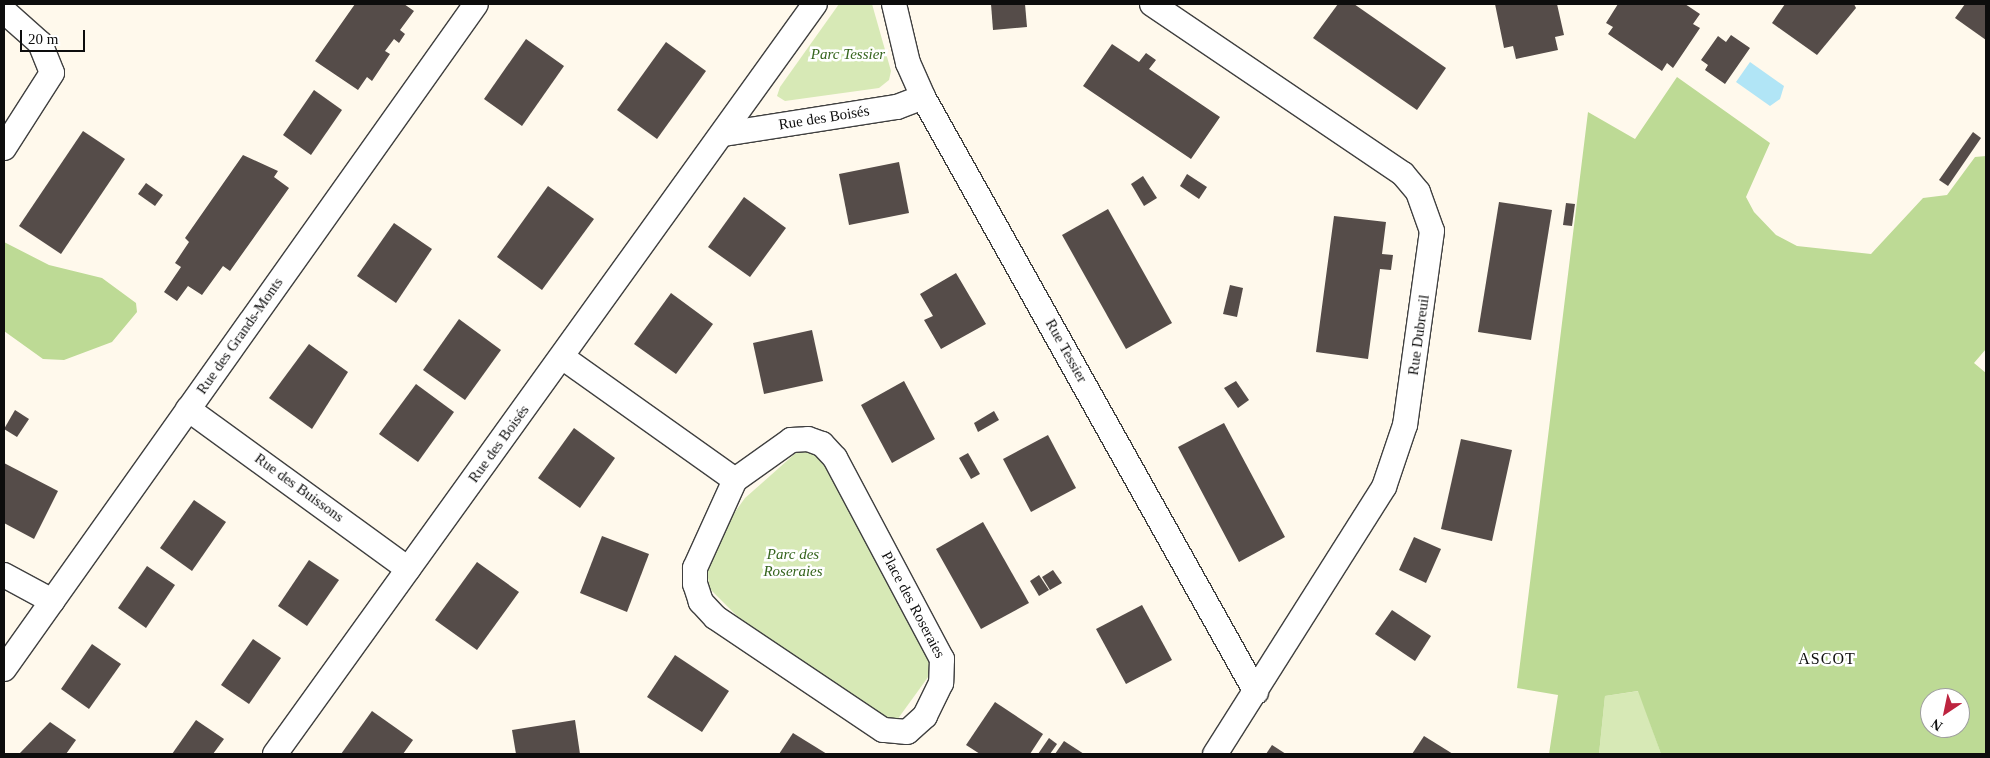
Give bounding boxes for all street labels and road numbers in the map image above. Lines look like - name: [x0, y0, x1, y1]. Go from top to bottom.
- street label: Rue des Boisés: [777, 102, 871, 134]
- street label: Rue des Grands-Monts: [193, 274, 287, 398]
- street label: Rue Dubreuil: [1404, 294, 1434, 376]
- street label: Rue Tessier: [1041, 316, 1091, 386]
- street label: Rue des Boisés: [465, 402, 533, 486]
- street label: Rue des Buissons: [251, 450, 347, 526]
- street label: Place des Roseraies: [877, 549, 949, 661]

